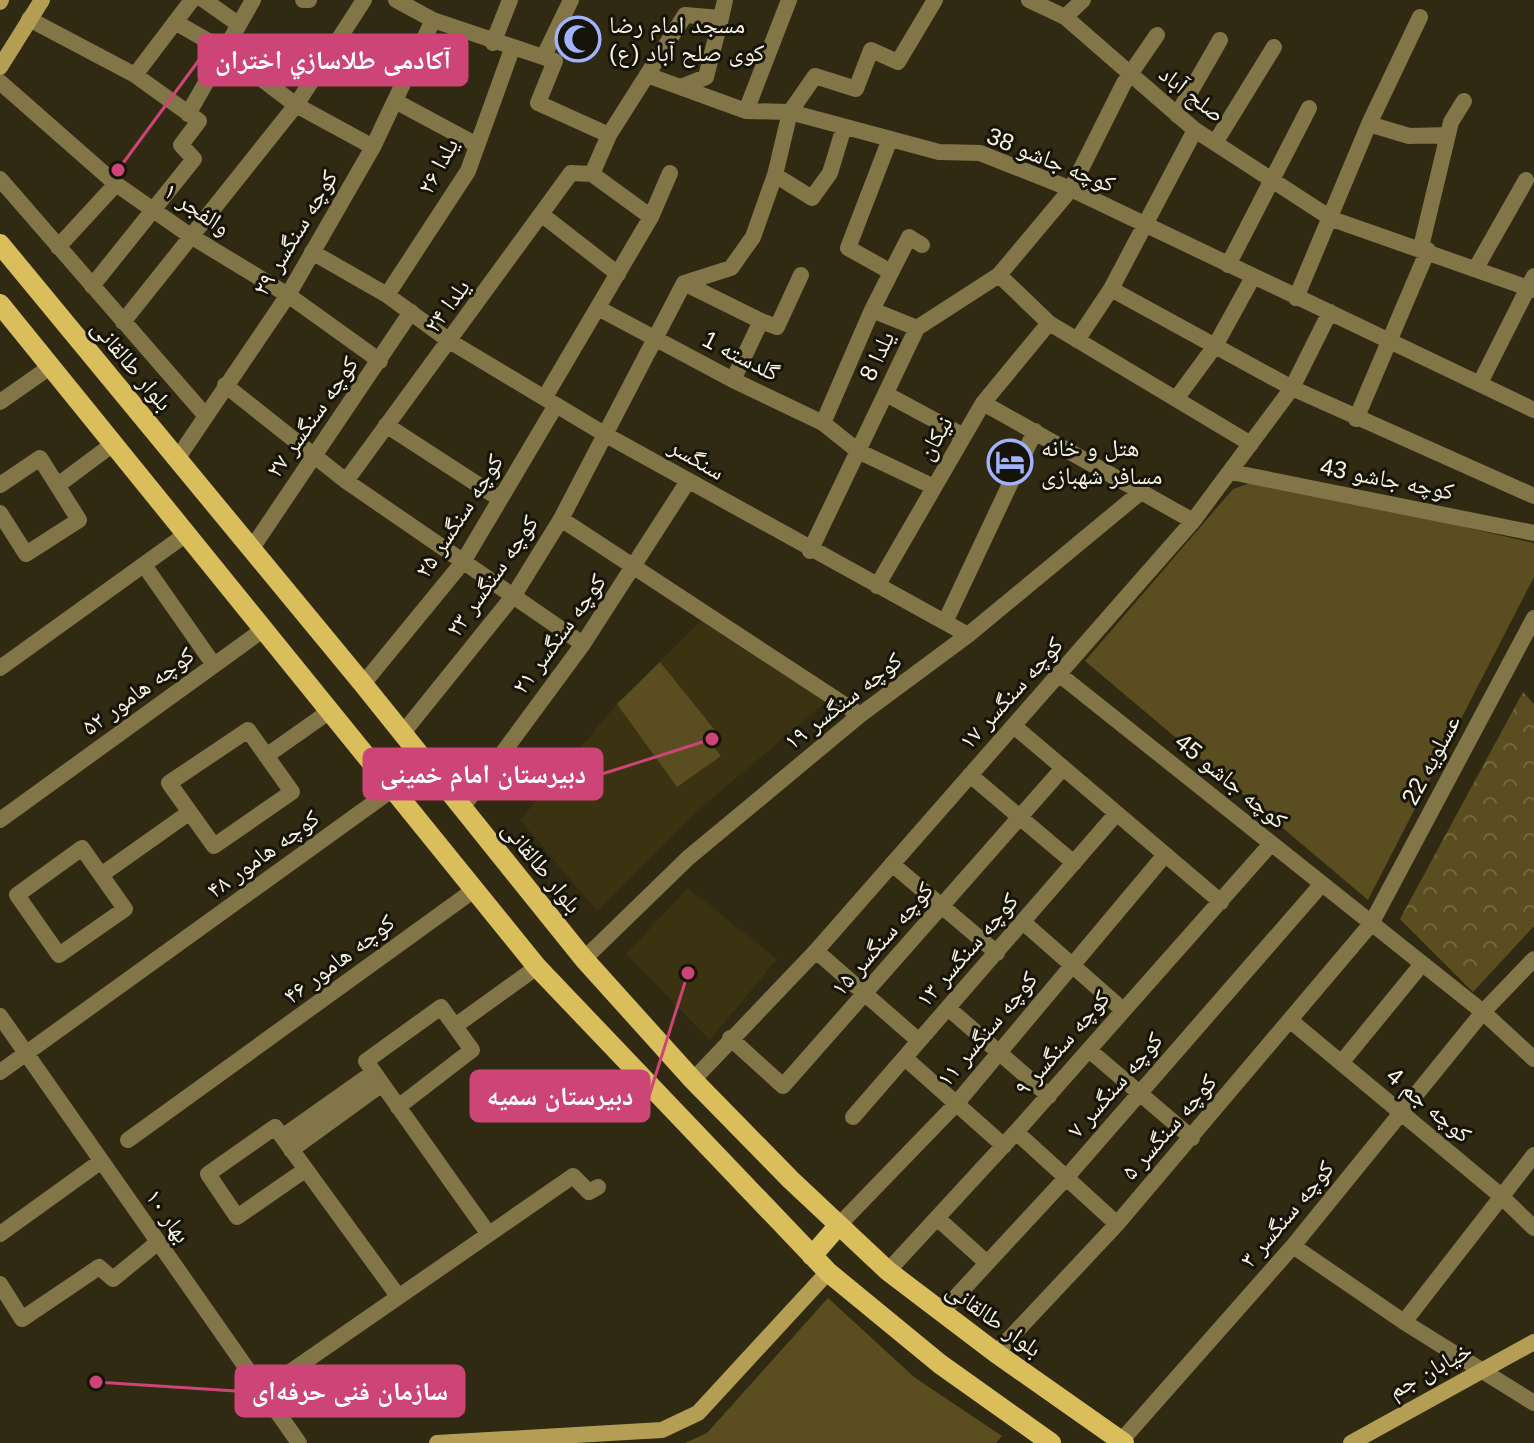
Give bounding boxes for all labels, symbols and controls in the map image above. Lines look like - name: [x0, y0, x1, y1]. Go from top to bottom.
- place label: مسجد امام رضا (ع) کوی صلح آباد: [609, 11, 765, 68]
- mosque icon: مسجد امام رضا (ع) کوی صلح آباد: [554, 15, 602, 63]
- callout: آكادمى طلاسازي اختران: [199, 35, 467, 85]
- text: آكادمى طلاسازي اختران: [215, 45, 452, 80]
- street label: صلح آباد: [1153, 60, 1230, 129]
- street label: کوچه جاشو 38: [983, 122, 1119, 198]
- street label: یلدا ۲۶: [412, 133, 464, 199]
- street label: کوچه سنگسر ۲۹: [247, 165, 343, 301]
- street label: والفجر ۱: [159, 177, 236, 241]
- street label: یلدا ۲۴: [418, 274, 475, 338]
- street label: بلوار طالقانی: [86, 314, 178, 416]
- street label: گلدسته 1: [698, 325, 784, 386]
- street label: یلدا 8: [853, 327, 900, 385]
- street label: کوچه سنگسر ۲۷: [260, 351, 364, 483]
- street label: نیکان: [911, 411, 959, 465]
- street label: سنگسر: [664, 432, 730, 485]
- place label: هتل و خانه مسافر شهبازی: [1041, 434, 1162, 490]
- hotel icon: هتل و خانه مسافر شهبازی: [986, 438, 1034, 486]
- street label: کوچه سنگسر ۲۵: [409, 449, 509, 583]
- street label: کوچه جاشو 43: [1318, 452, 1456, 505]
- street label: کوچه سنگسر ۲۳: [440, 510, 544, 642]
- street label: کوچه سنگسر ۲۱: [506, 568, 612, 699]
- street label: کوچه سنگسر ۱۷: [953, 631, 1069, 755]
- street label: کوچه هامور ۵۲: [76, 641, 199, 741]
- street label: کوچه سنگسر ۱۹: [779, 646, 907, 755]
- street label: عسلویه 22: [1396, 710, 1466, 809]
- street label: کوچه جاشو 45: [1170, 727, 1293, 834]
- callout: دبیرستان امام خمینی: [364, 749, 602, 799]
- text: دبیرستان امام خمینی: [380, 759, 586, 792]
- street label: کوچه هامور ۴۸: [201, 804, 324, 904]
- street label: بلوار طالقانی: [496, 815, 588, 919]
- street label: کوچه سنگسر ۱۵: [825, 876, 939, 1001]
- street label: کوچه سنگسر ۱۳: [910, 887, 1024, 1012]
- street label: کوچه هامور ۴۶: [278, 908, 400, 1010]
- street label: کوچه سنگسر ۱۱: [931, 966, 1043, 1092]
- street label: کوچه سنگسر ۹: [1009, 984, 1115, 1101]
- street label: کوچه سنگسر ۷: [1062, 1026, 1168, 1143]
- street label: کوچه جم 4: [1380, 1062, 1477, 1150]
- street label: کوچه سنگسر ۵: [1116, 1068, 1222, 1185]
- callout: دبیرستان سمیه: [471, 1071, 649, 1121]
- text: دبیرستان سمیه: [487, 1081, 633, 1112]
- street label: کوچه سنگسر ۳: [1234, 1155, 1340, 1273]
- street label: بهار ۱۰: [140, 1184, 196, 1248]
- street label: بلوار طالقانی: [941, 1275, 1047, 1363]
- street label: خیابان جم: [1383, 1336, 1478, 1406]
- callout: سازمان فنی حرفه‌ای: [236, 1366, 464, 1416]
- text: سازمان فنی حرفه‌ای: [252, 1376, 448, 1407]

